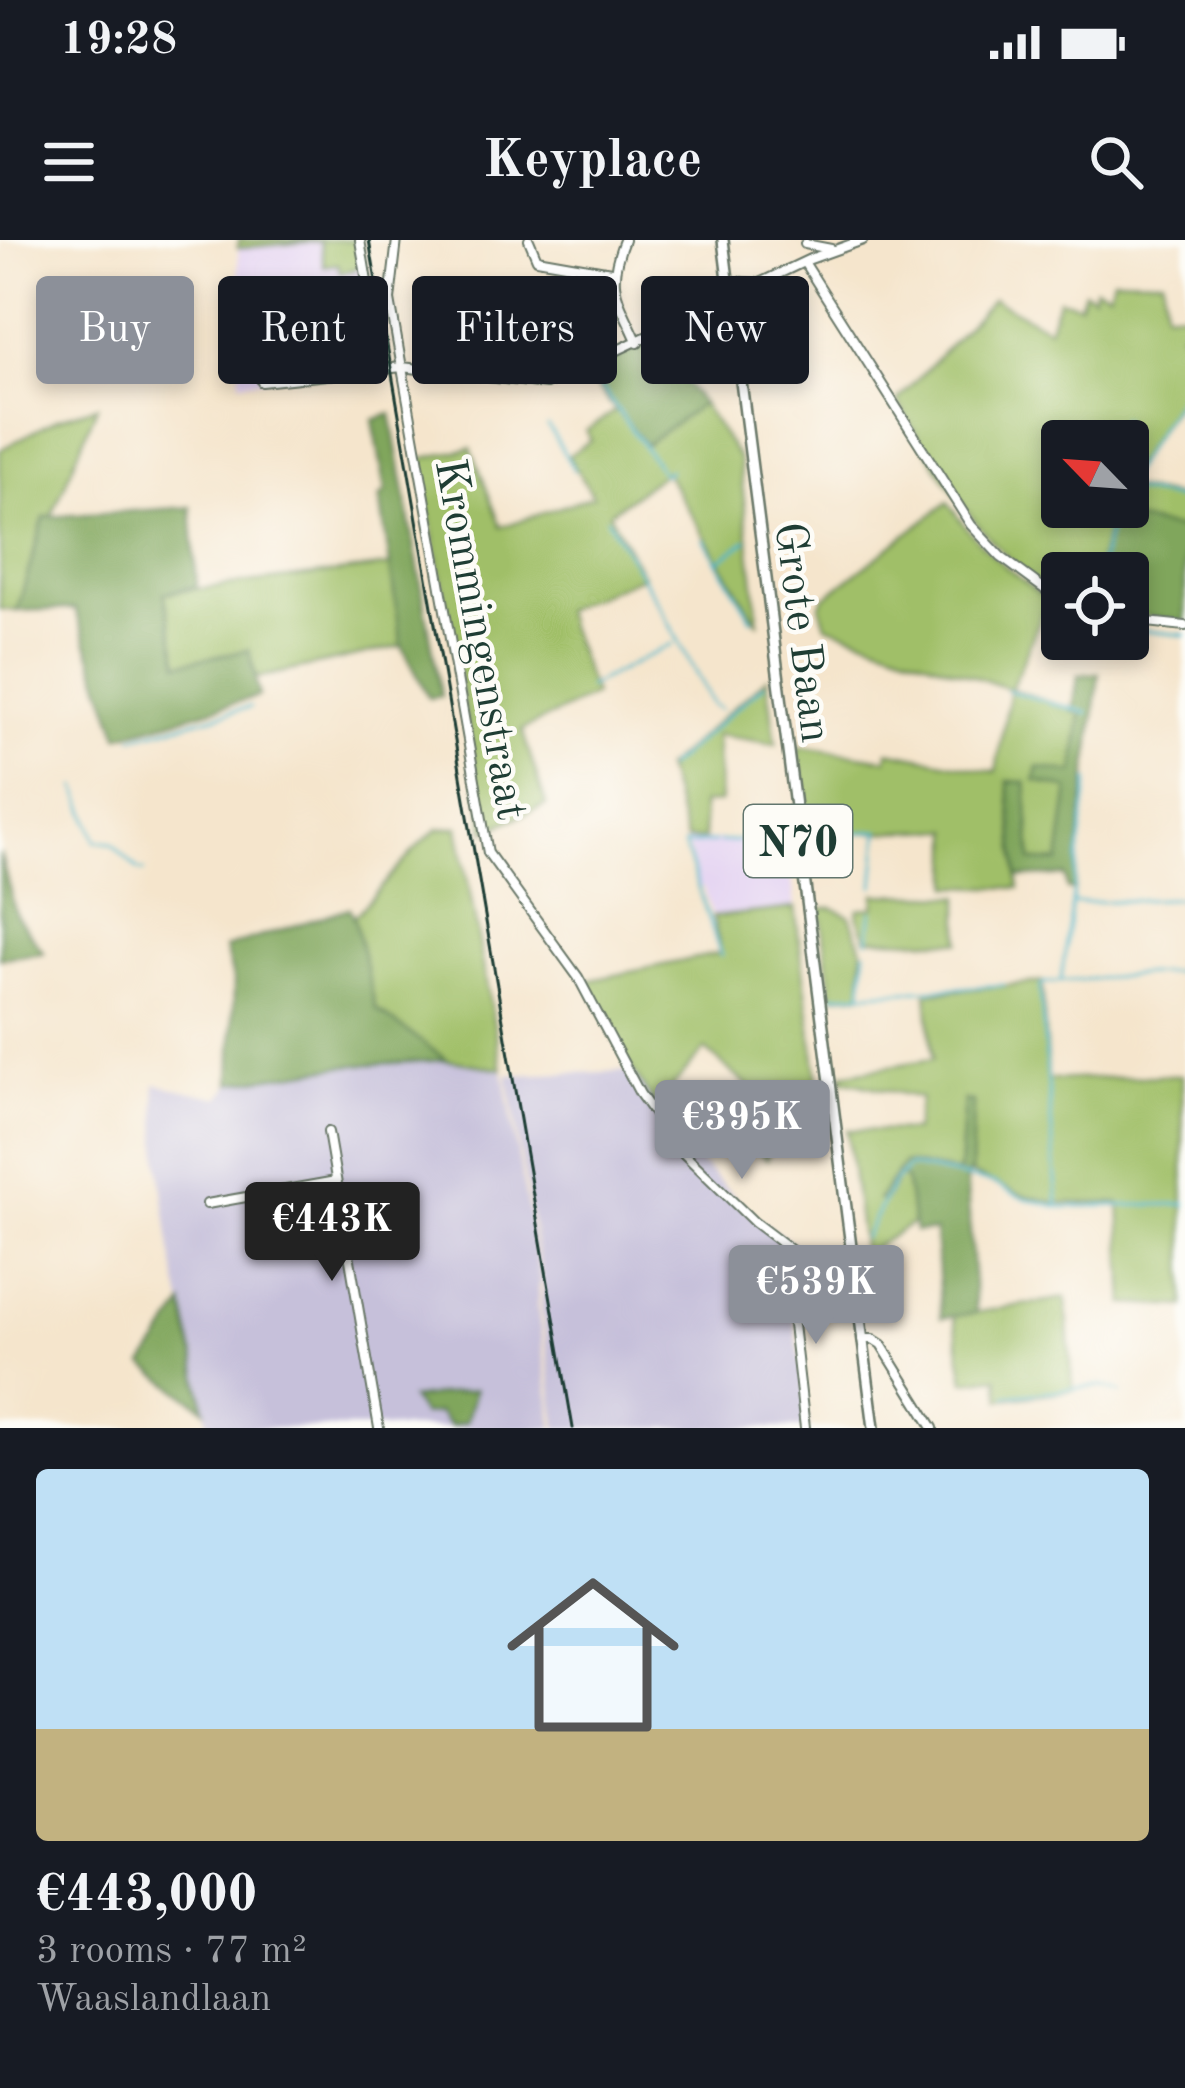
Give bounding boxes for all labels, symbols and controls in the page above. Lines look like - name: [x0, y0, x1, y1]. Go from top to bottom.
- text: 19:28: [60, 19, 177, 64]
- icon: menu: [36, 129, 102, 195]
- icon: search: [1083, 129, 1149, 195]
- text: Keyplace: [483, 135, 702, 189]
- chip: Buy: [36, 276, 194, 384]
- chip: Rent: [218, 276, 388, 384]
- chip: Filters: [412, 276, 617, 384]
- chip: New: [641, 276, 809, 384]
- north arrow: [1041, 420, 1149, 528]
- map controls: [1041, 420, 1149, 660]
- street label: Krommingenstraat: [425, 456, 533, 824]
- street label: Grote Baan: [765, 520, 836, 745]
- button: locate: [1041, 552, 1149, 660]
- road number: N70: [744, 805, 852, 877]
- pin: €395K: [658, 1080, 826, 1182]
- text: €395K: [682, 1099, 802, 1138]
- pin: €443K: [248, 1182, 416, 1284]
- text: €443K: [272, 1201, 392, 1240]
- pin: €539K: [732, 1245, 900, 1347]
- text: €539K: [756, 1264, 876, 1303]
- icon: home: [485, 1547, 701, 1763]
- text: €443,000: [36, 1871, 257, 1922]
- text: 3 rooms · 77 m²: [36, 1932, 307, 1971]
- text: Waaslandlaan: [36, 1980, 271, 2019]

